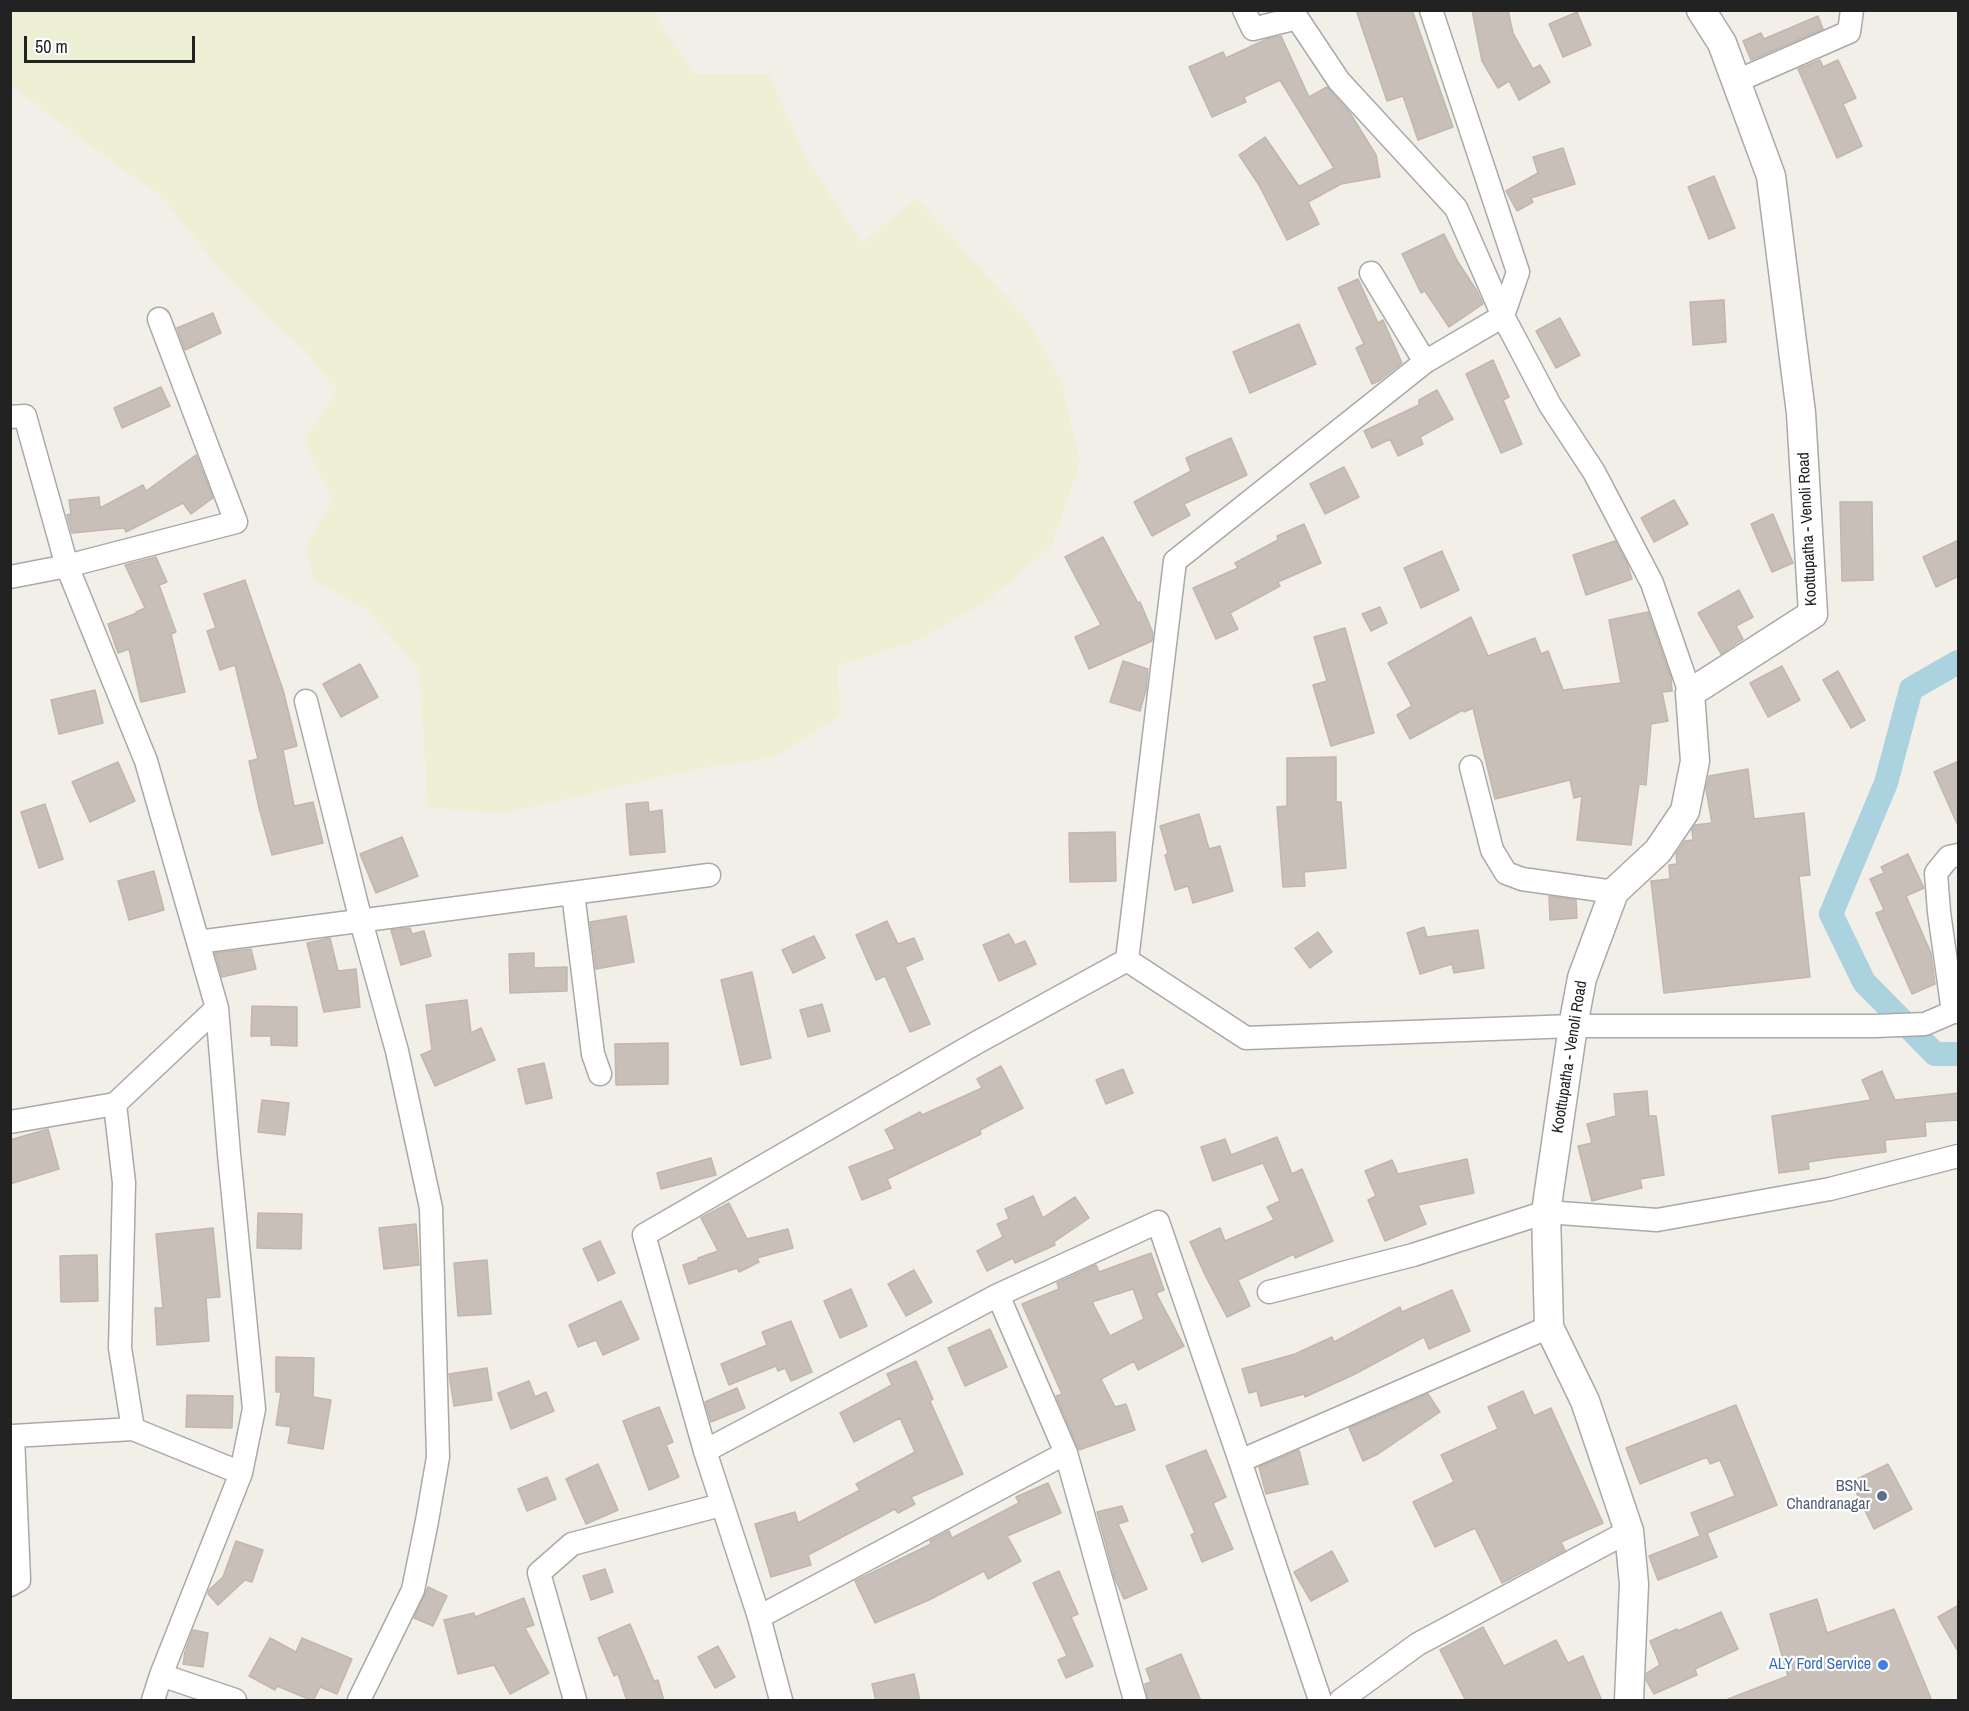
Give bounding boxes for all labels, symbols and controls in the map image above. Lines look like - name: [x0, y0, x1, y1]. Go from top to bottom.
- scale bar: [27, 24, 198, 62]
- text: 50 m: [35, 34, 68, 59]
- street label: Koottupatha - Venoli Road: [1794, 452, 1822, 606]
- street label: Koottupatha - Venoli Road: [1548, 979, 1592, 1135]
- place label: BSNL Chandranagar: [1786, 1477, 1870, 1515]
- marker: BSNL Chandranagar: [1875, 1489, 1889, 1503]
- place label: ALY Ford Service: [1769, 1655, 1871, 1675]
- marker: ALY Ford Service: [1876, 1658, 1890, 1672]

